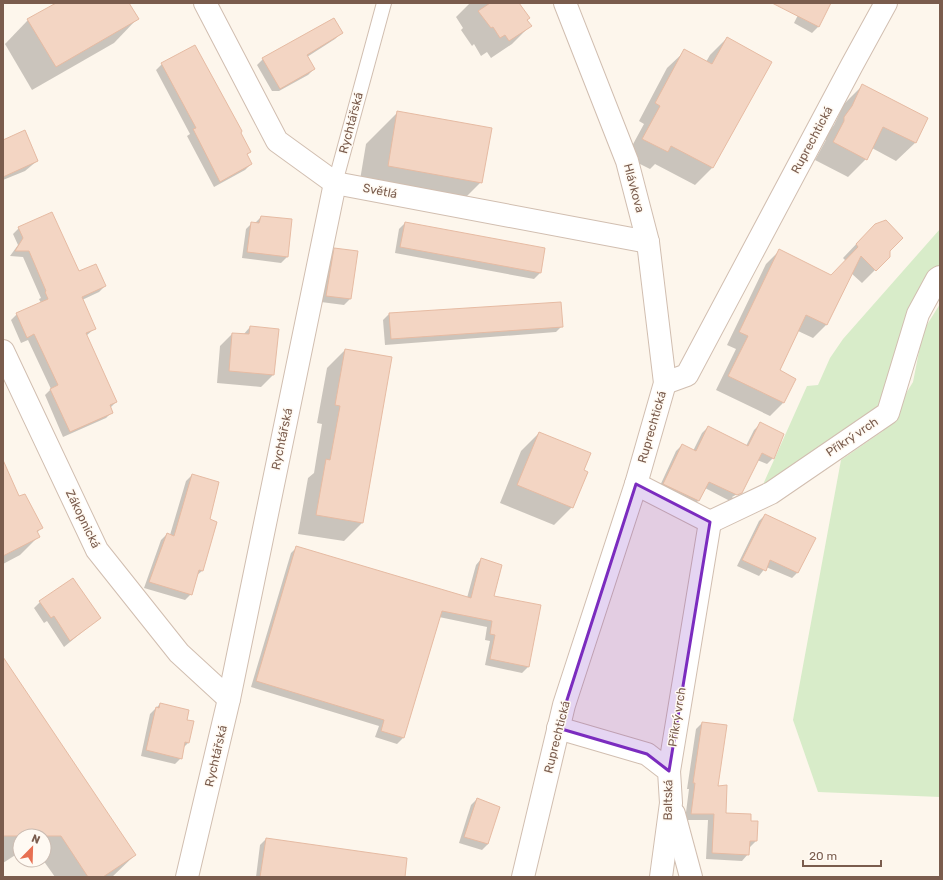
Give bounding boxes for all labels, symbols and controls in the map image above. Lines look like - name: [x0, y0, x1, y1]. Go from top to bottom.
- street label: Rychtářská: [336, 91, 366, 155]
- street label: Ruprechtická: [788, 104, 836, 176]
- street label: Hlávkova: [621, 162, 647, 214]
- street label: Světlá: [362, 181, 398, 201]
- street label: Ruprechtická: [635, 389, 669, 465]
- street label: Rychtářská: [269, 407, 295, 471]
- street label: Příkrý vrch: [823, 414, 881, 460]
- street label: Zákopnická: [63, 488, 103, 550]
- street label: Příkrý vrch: [665, 686, 689, 748]
- street label: Ruprechtická: [541, 699, 573, 775]
- street label: Rychtářská: [202, 724, 230, 788]
- street label: Baltská: [661, 779, 675, 821]
- north arrow: [12, 828, 52, 868]
- text: N: [30, 832, 42, 847]
- scale bar: [803, 842, 881, 868]
- text: 20 m: [809, 849, 837, 863]

